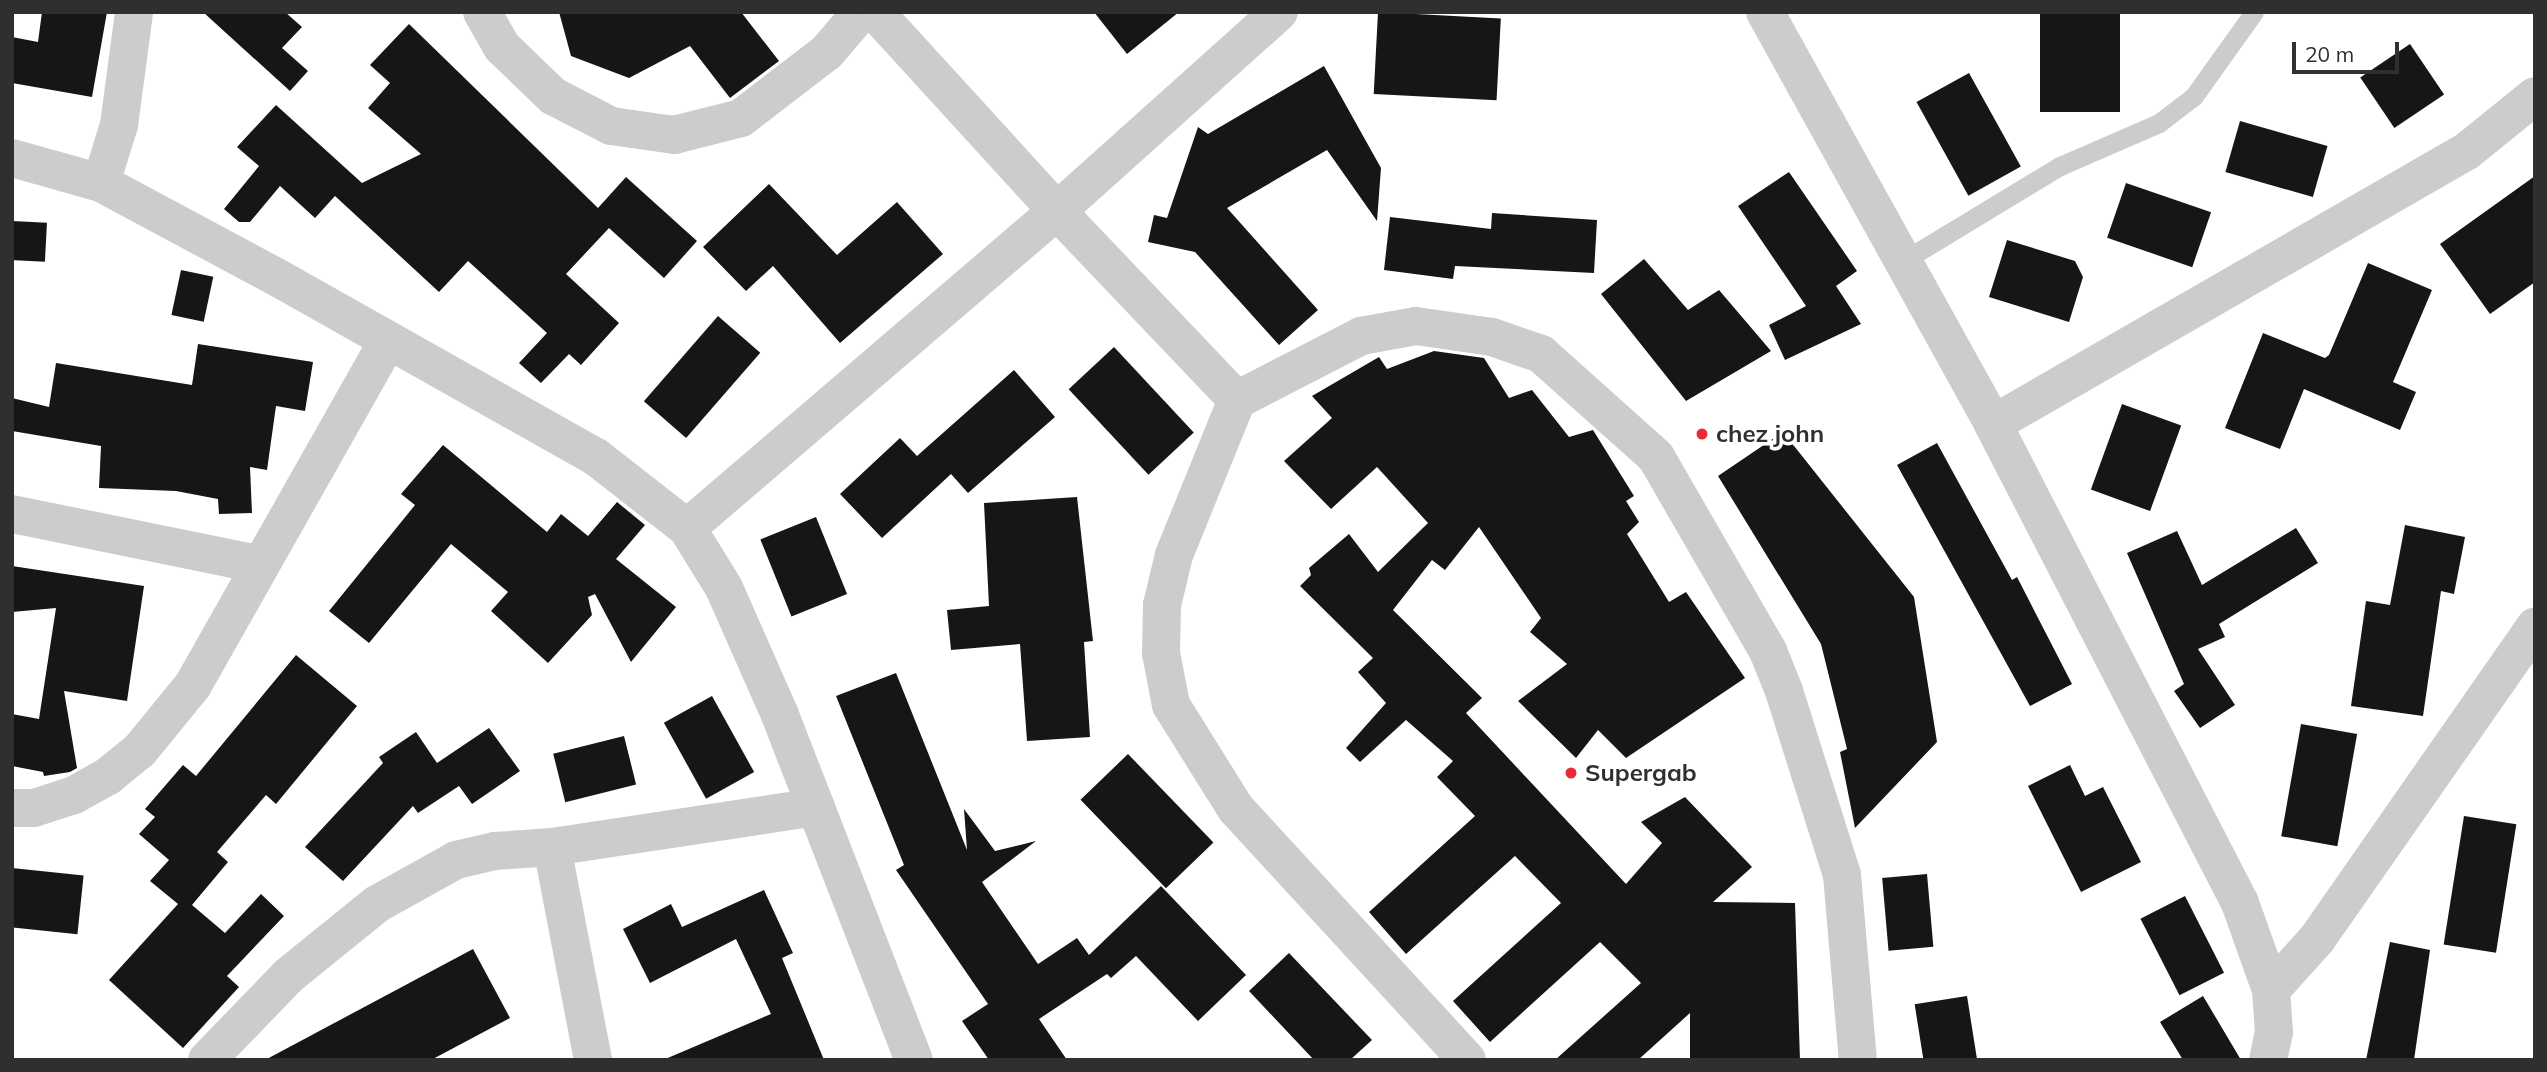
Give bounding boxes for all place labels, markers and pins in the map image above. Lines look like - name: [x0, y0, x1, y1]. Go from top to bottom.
- place label: chez john: [1716, 420, 1824, 448]
- marker: chez john: [1694, 426, 1710, 442]
- place label: Supergab: [1585, 759, 1697, 787]
- marker: Supergab: [1563, 765, 1579, 781]

